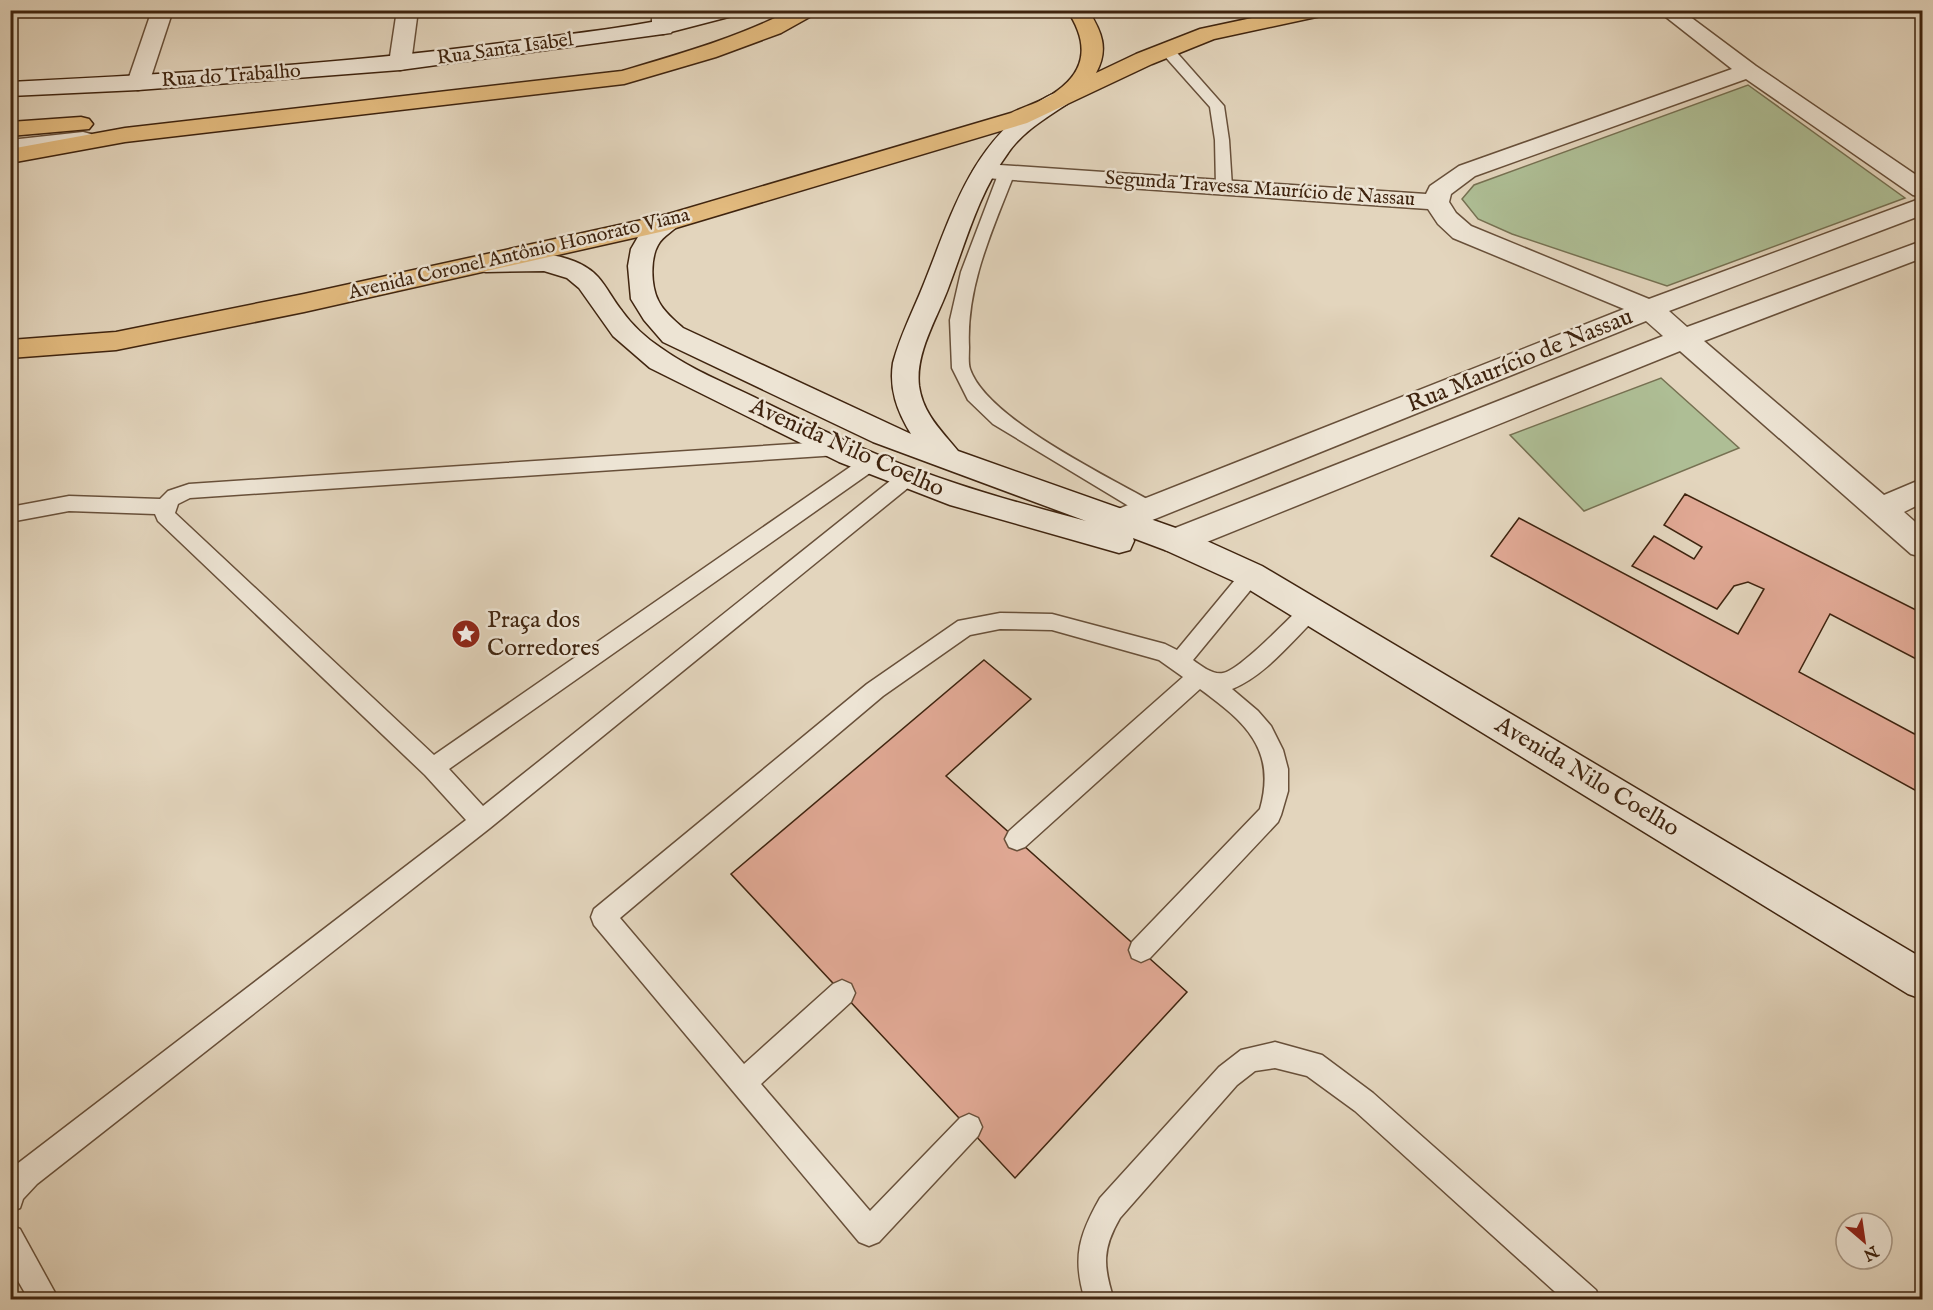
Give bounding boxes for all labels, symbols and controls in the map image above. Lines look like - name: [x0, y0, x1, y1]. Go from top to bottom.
- street label: Rua Santa Isabel: [435, 27, 575, 71]
- street label: Rua do Trabalho: [161, 59, 302, 93]
- street label: Segunda Travessa Maurício de Nassau: [1104, 166, 1416, 212]
- street label: Avenida Coronel Antônio Honorato Viana: [345, 202, 692, 306]
- street label: Rua Maurício de Nassau: [1403, 302, 1637, 420]
- street label: Avenida Nilo Coelho: [744, 391, 949, 505]
- place label: Praça dos Corredores: [487, 605, 600, 664]
- place icon: Praça dos Corredores: [450, 618, 482, 650]
- street label: Avenida Nilo Coelho: [1488, 709, 1685, 844]
- north arrow: [1834, 1211, 1894, 1271]
- text: N: [1859, 1240, 1882, 1265]

